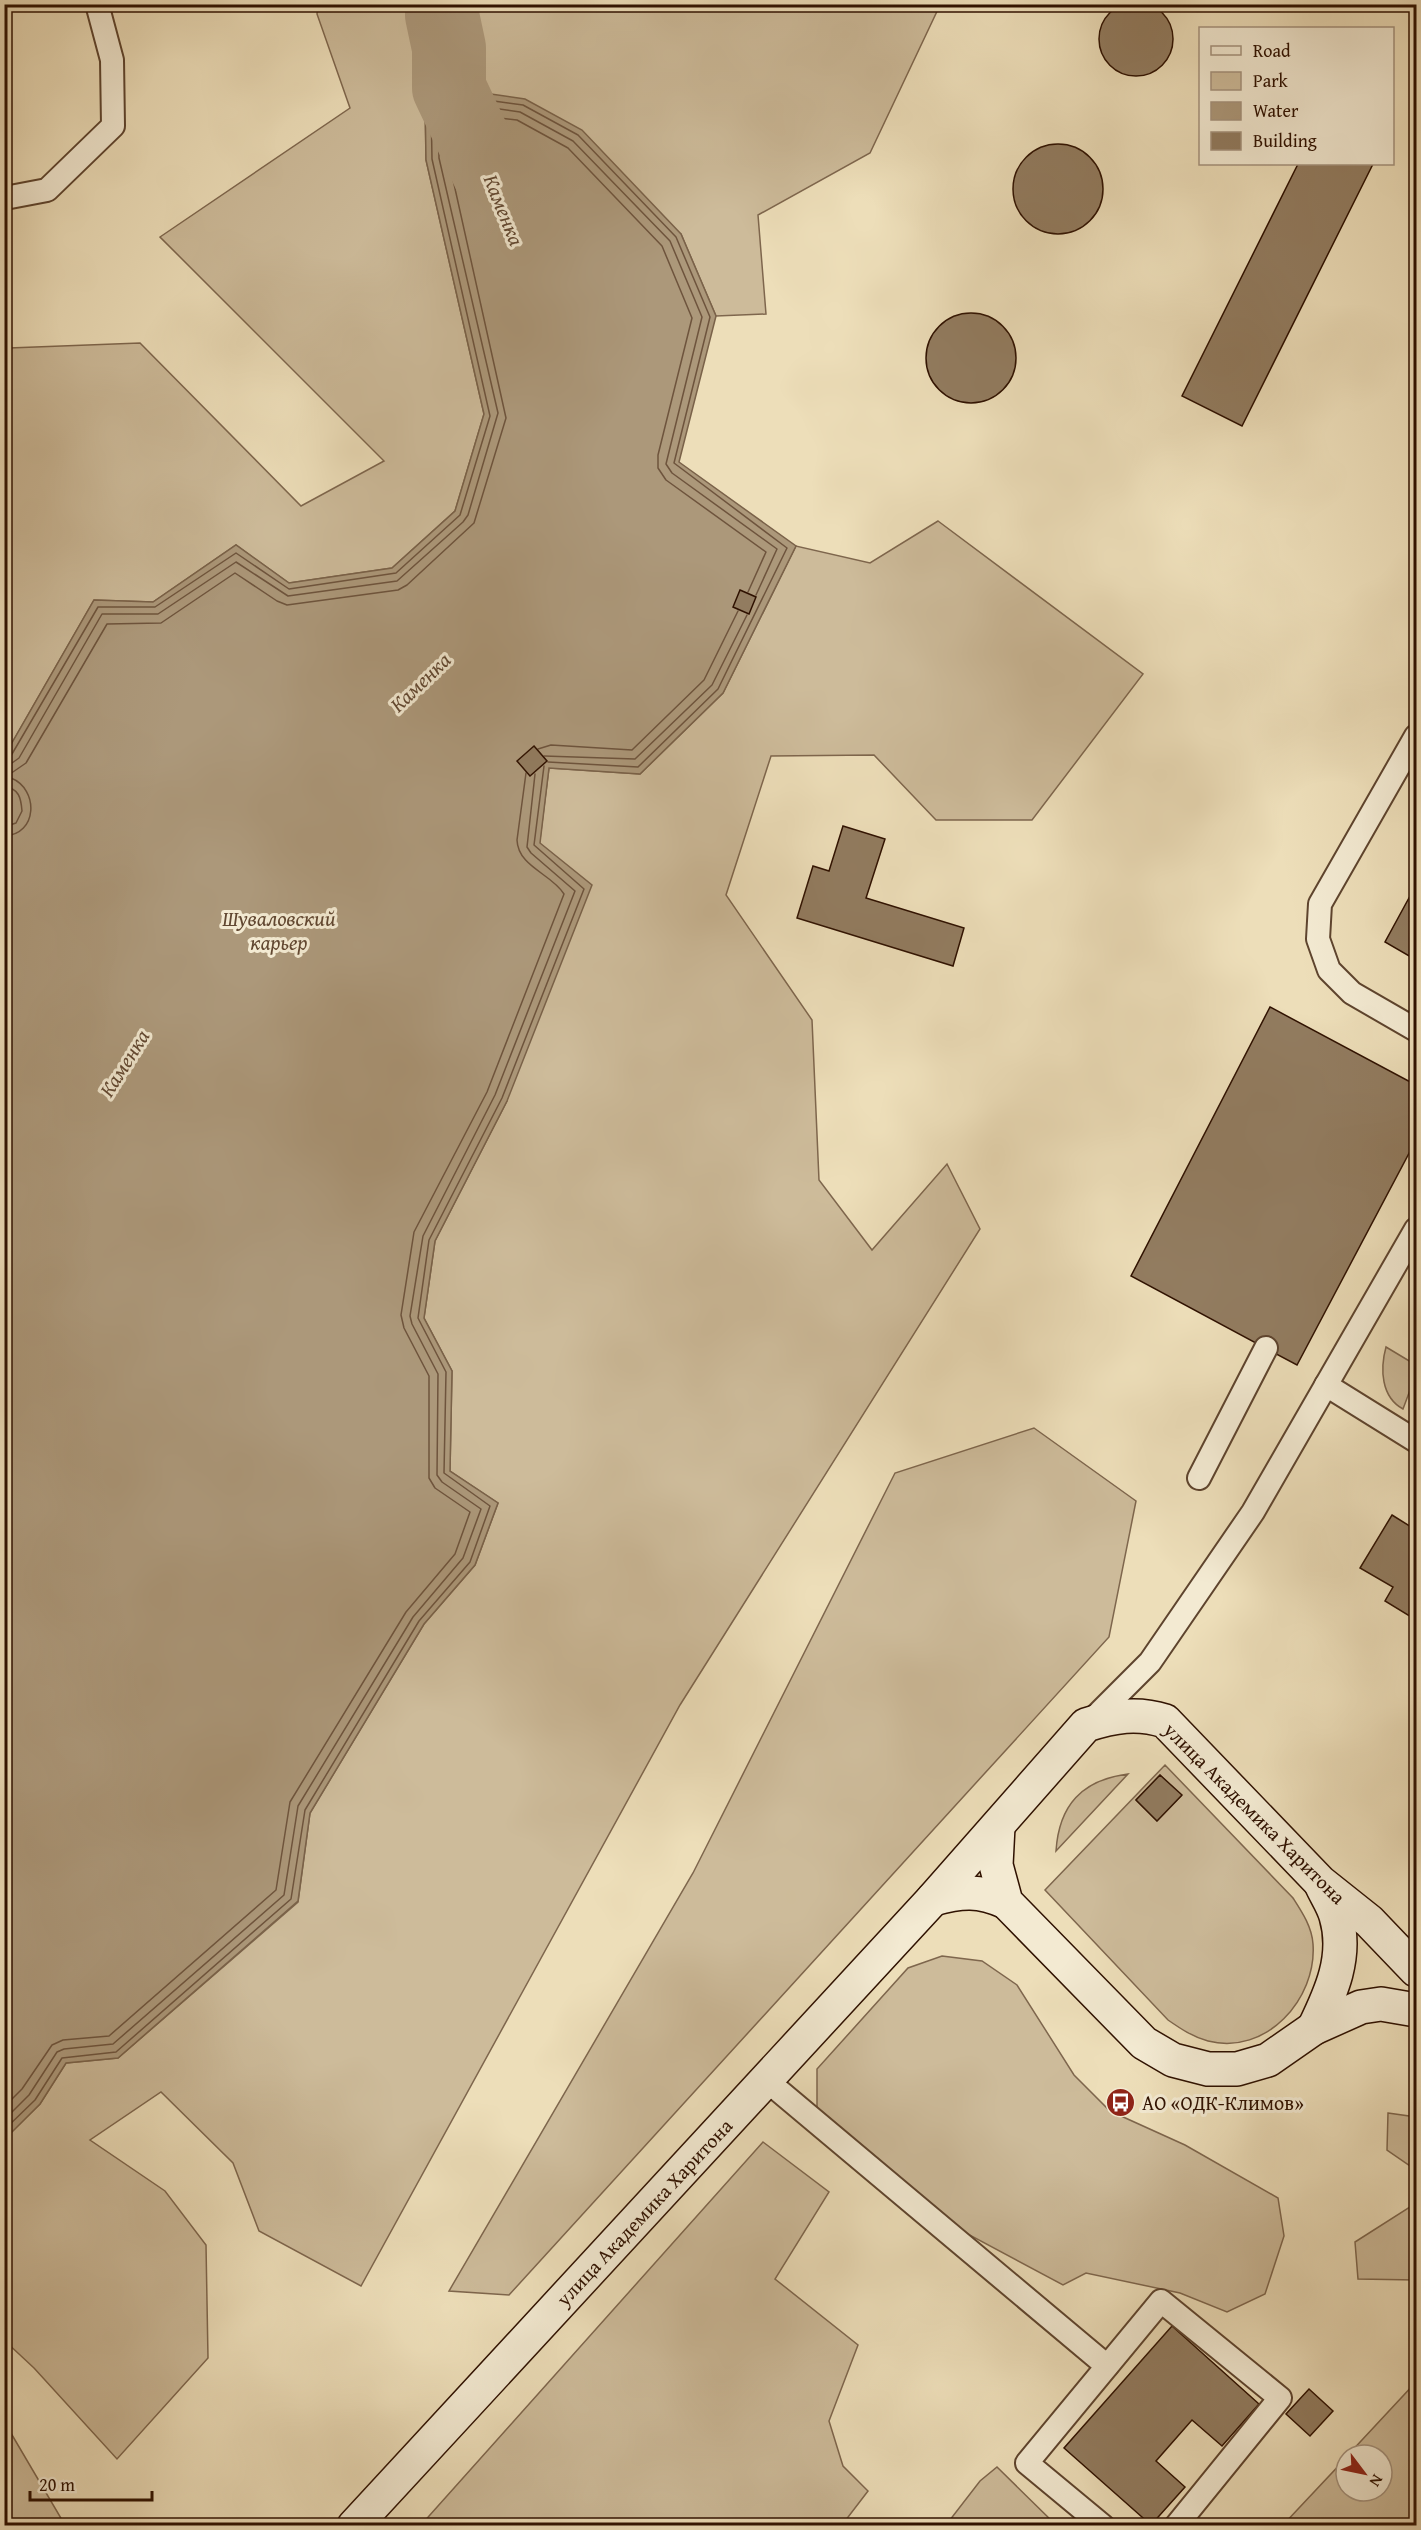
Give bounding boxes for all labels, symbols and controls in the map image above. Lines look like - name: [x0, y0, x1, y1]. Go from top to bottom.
- legend: [1199, 27, 1394, 165]
- text: Road: [1253, 37, 1291, 64]
- text: Park: [1253, 67, 1289, 94]
- text: Water: [1253, 97, 1299, 124]
- text: Building: [1253, 127, 1317, 154]
- water label: Каменка: [476, 170, 532, 251]
- water label: Каменка: [383, 645, 458, 719]
- water label: Шуваловский карьер: [222, 903, 336, 958]
- water label: Каменка: [91, 1023, 157, 1103]
- street label: улица Академика Харитона: [1157, 1715, 1353, 1911]
- bus stop icon: АО «ОДК-Климов»: [1105, 2086, 1137, 2118]
- place label: АО «ОДК-Климов»: [1142, 2088, 1304, 2117]
- street label: улица Академика Харитона: [549, 2111, 739, 2313]
- north arrow: [1334, 2443, 1394, 2503]
- scale bar: [30, 2464, 152, 2502]
- text: N: [1364, 2470, 1390, 2492]
- text: 20 m: [39, 2471, 75, 2498]

